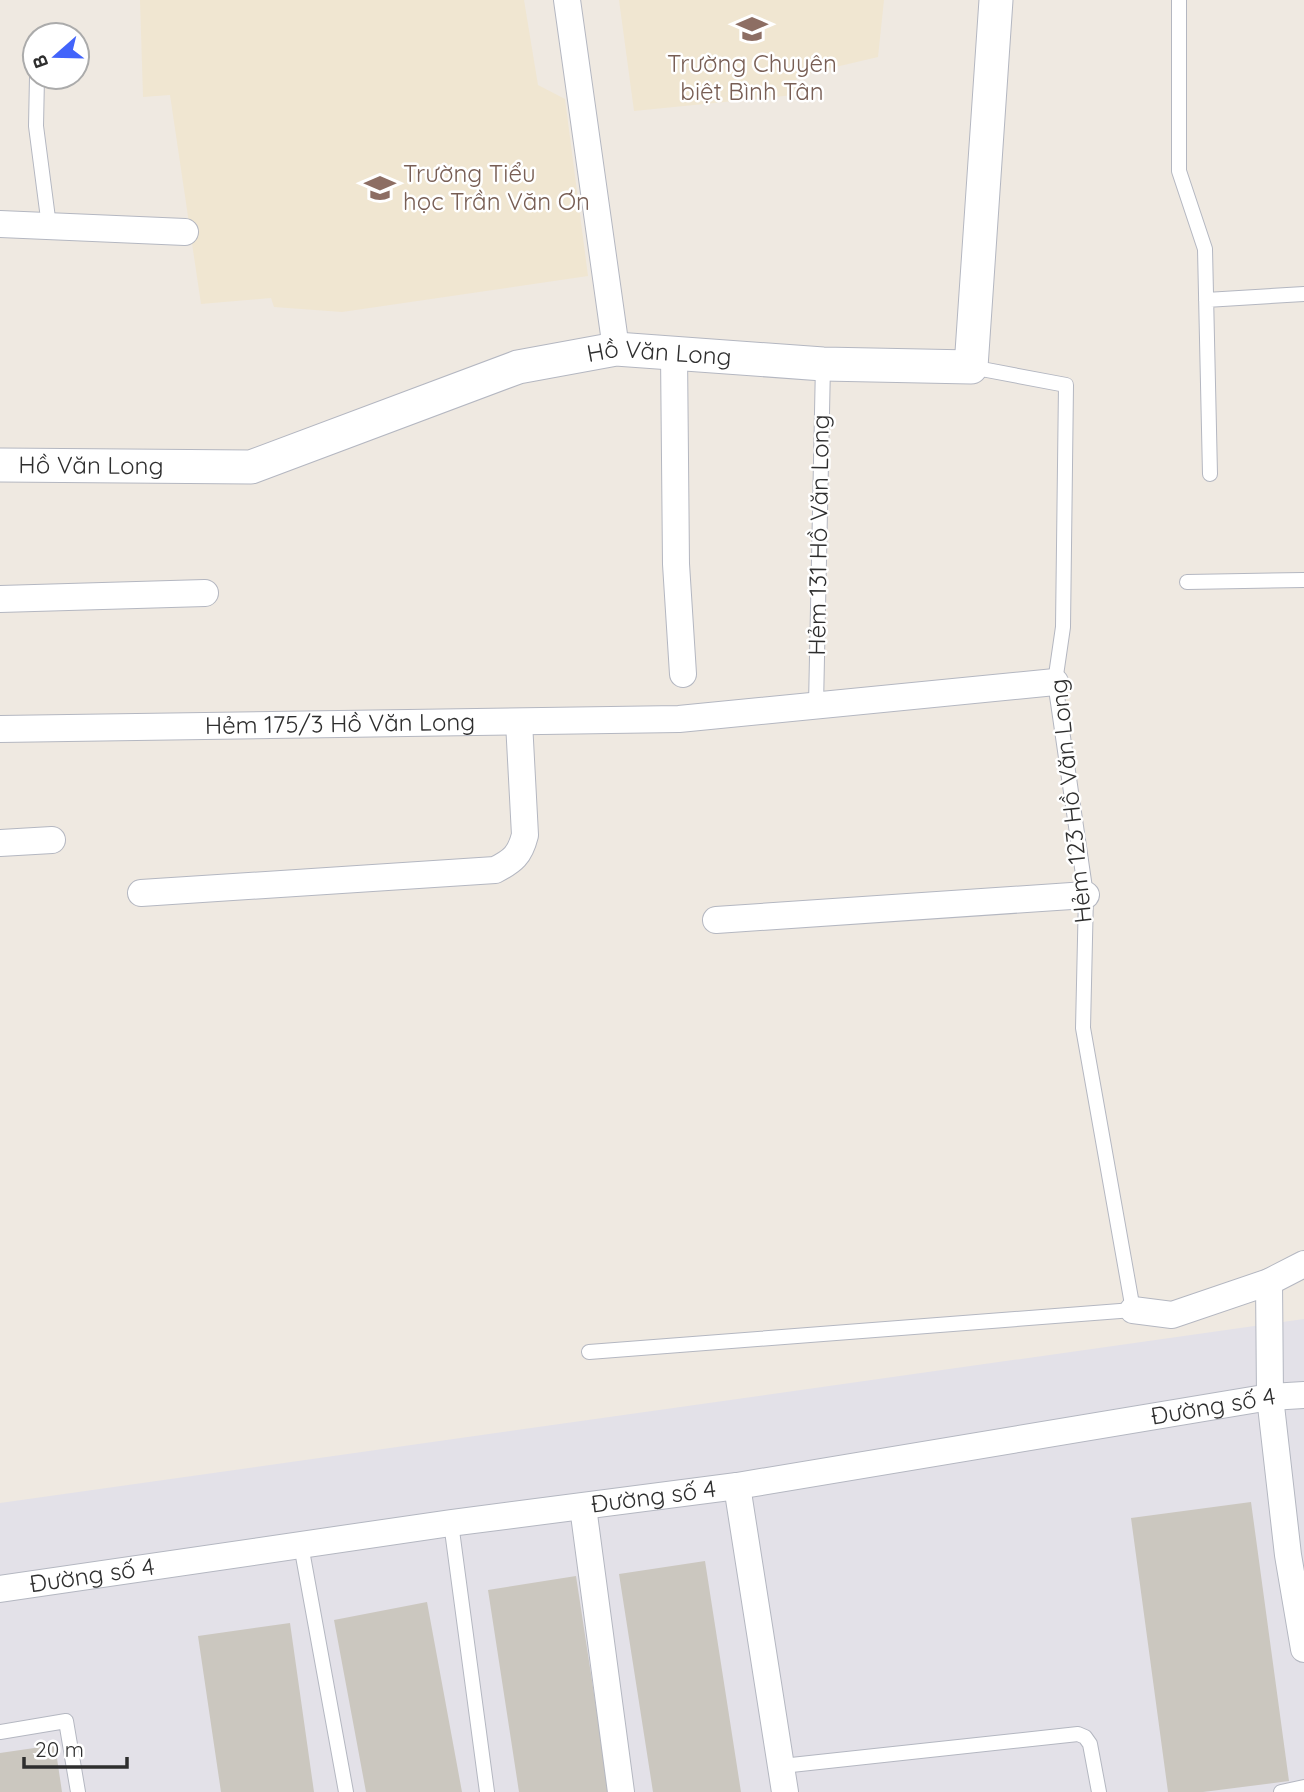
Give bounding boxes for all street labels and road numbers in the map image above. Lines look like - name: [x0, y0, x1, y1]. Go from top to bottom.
- street label: Hồ Văn Long: [584, 333, 733, 371]
- street label: Hẻm 131 Hồ Văn Long: [801, 414, 835, 656]
- street label: Hồ Văn Long: [18, 449, 164, 480]
- street label: Hẻm 123 Hồ Văn Long: [1042, 677, 1098, 925]
- street label: Hẻm 175/3 Hồ Văn Long: [205, 706, 475, 740]
- street label: Đường số 4: [1149, 1380, 1278, 1431]
- street label: Đường số 4: [589, 1473, 718, 1519]
- street label: Đường số 4: [27, 1551, 156, 1598]

